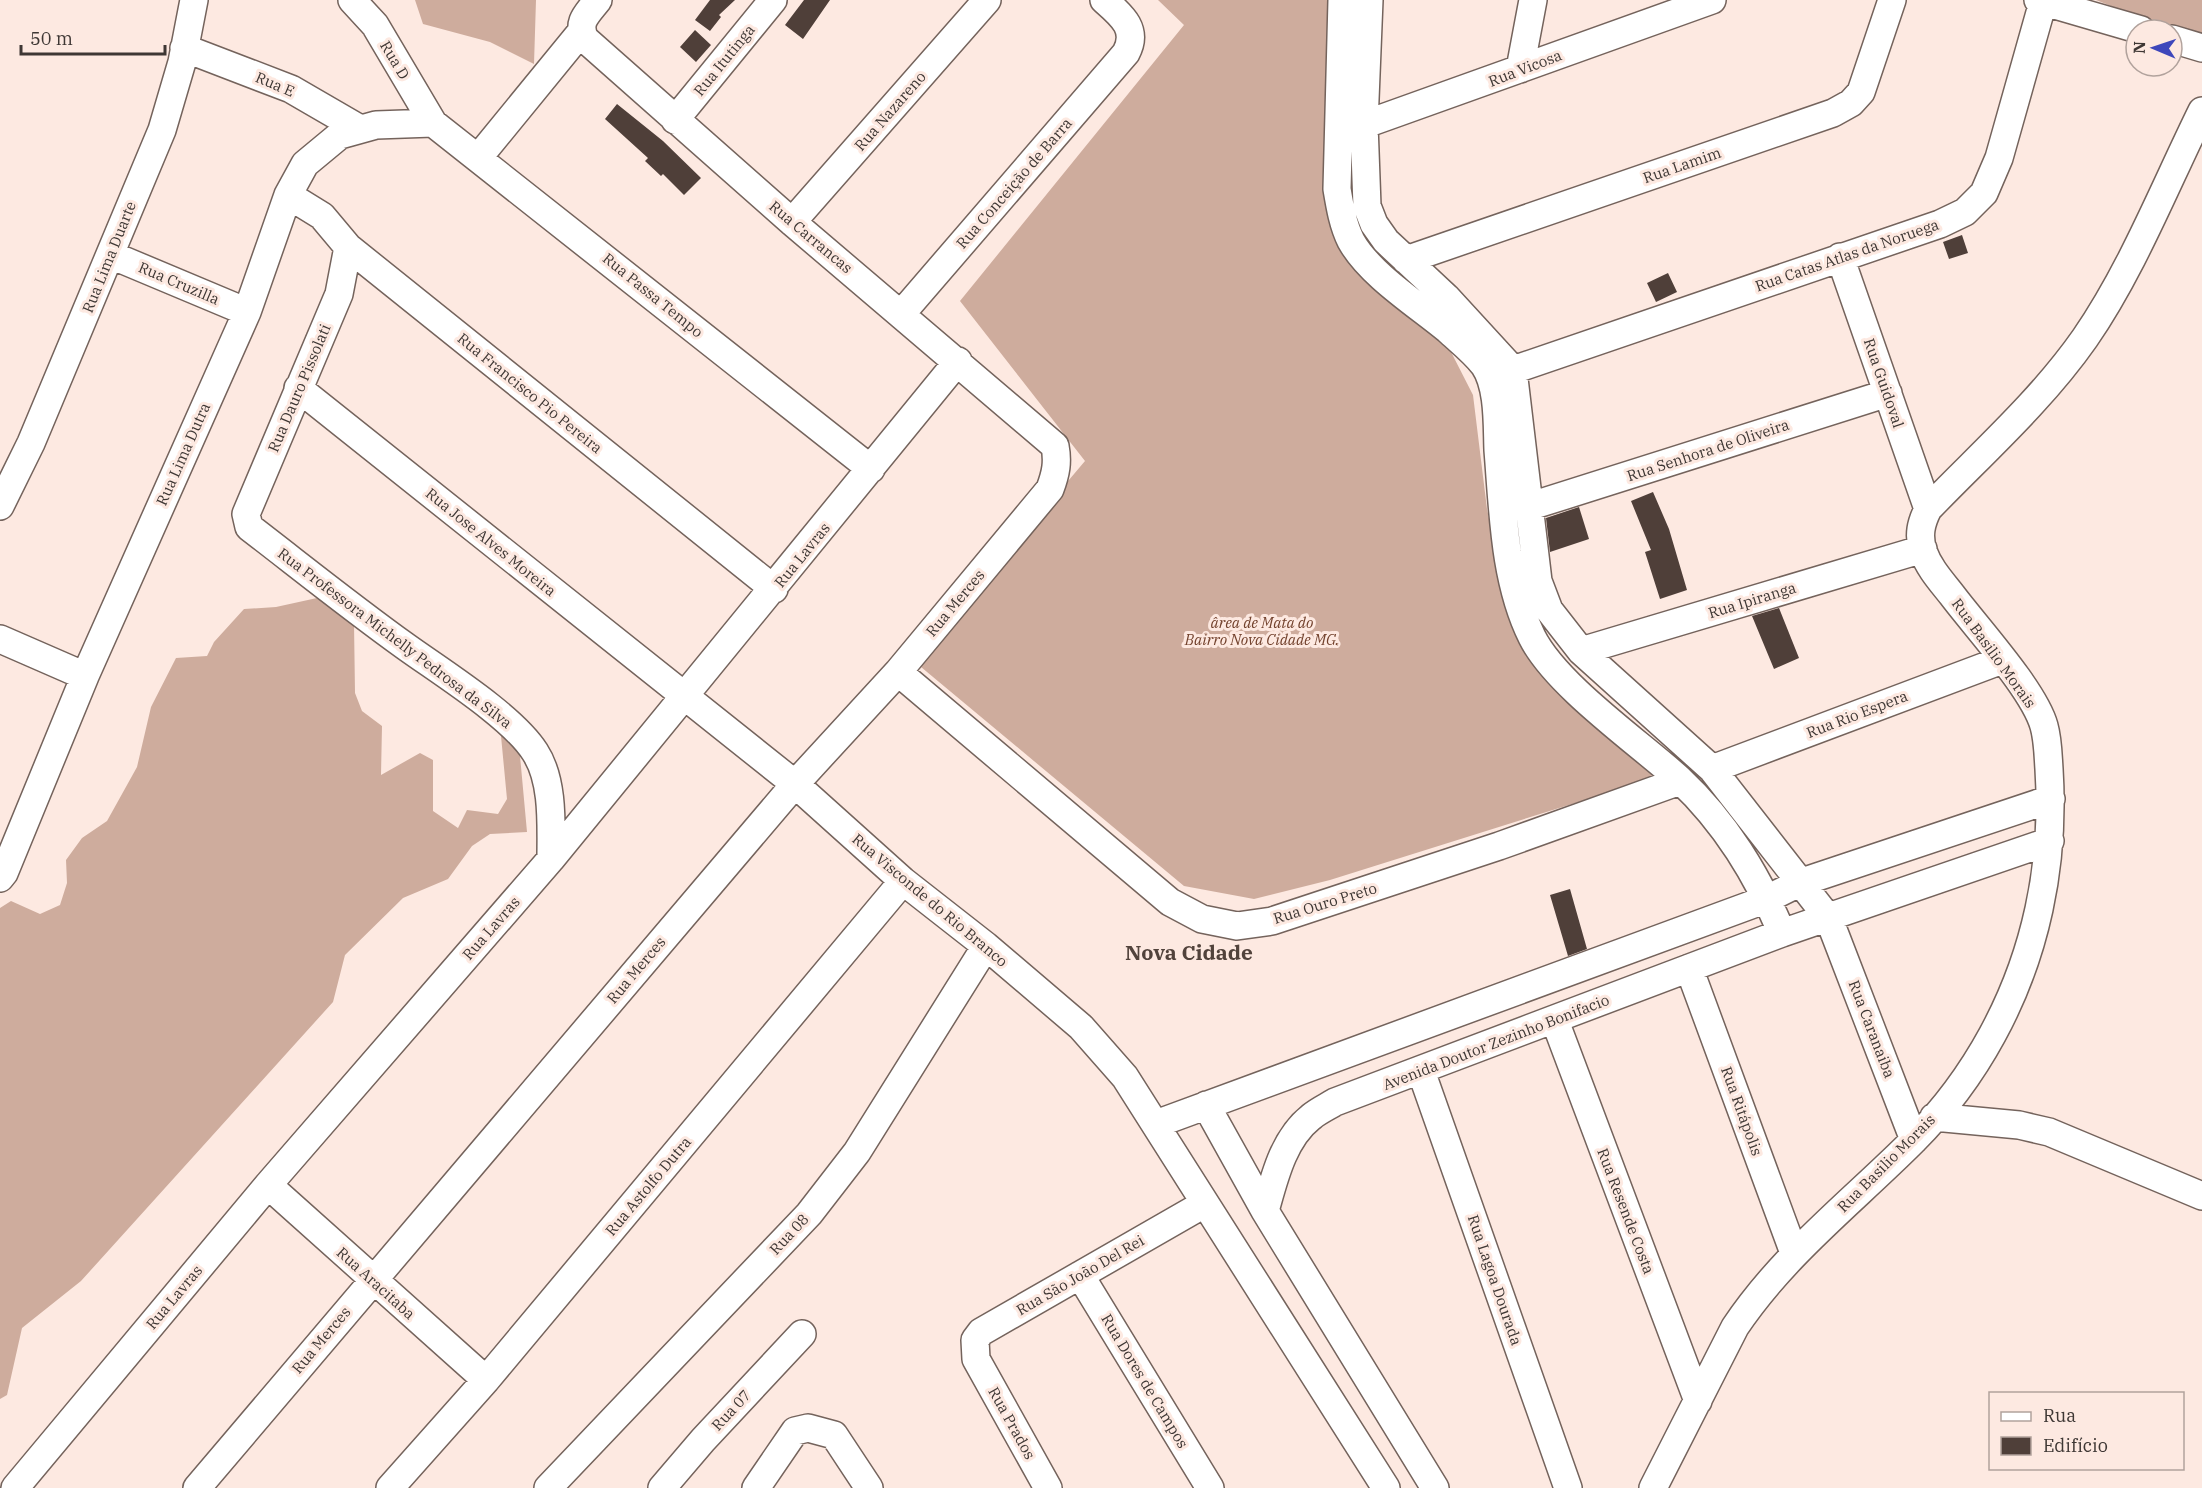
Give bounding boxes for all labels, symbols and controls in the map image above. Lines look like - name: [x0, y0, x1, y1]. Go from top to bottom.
- scale bar: [21, 18, 165, 56]
- north arrow: [2124, 18, 2184, 78]
- street label: Rua Itutinga: [689, 20, 759, 100]
- text: 50 m: [30, 27, 73, 50]
- street label: Rua D: [376, 37, 414, 83]
- text: N: [2129, 41, 2149, 54]
- street label: Rua Vicosa: [1486, 45, 1564, 91]
- street label: Rua E: [253, 67, 297, 101]
- street label: Rua Nazareno: [850, 67, 930, 155]
- street label: Rua Conceição de Barra: [952, 114, 1076, 252]
- street label: Rua Lamim: [1640, 143, 1724, 187]
- street label: Rua Carrancas: [765, 197, 857, 277]
- street label: Rua Lima Duarte: [78, 198, 140, 316]
- street label: Rua Catas Atlas da Noruega: [1753, 215, 1941, 295]
- street label: Rua Passa Tempo: [599, 249, 707, 341]
- street label: Rua Cruzilla: [136, 257, 222, 309]
- street label: Rua Dauro Pissolati: [263, 321, 335, 455]
- street label: Rua Francisco Pio Pereira: [454, 329, 606, 457]
- street label: Rua Guidoval: [1860, 336, 1908, 430]
- street label: Rua Lima Dutra: [152, 400, 214, 508]
- street label: Rua Senhora de Oliveira: [1624, 415, 1792, 485]
- street label: Rua Jose Alves Moreira: [422, 484, 560, 600]
- street label: Rua Lavras: [770, 519, 834, 591]
- street label: Rua Professora Michelly Pedrosa da Silva: [274, 544, 516, 732]
- street label: Rua Merces: [921, 566, 989, 640]
- street label: Rua Ipiranga: [1706, 578, 1798, 622]
- street label: Rua Basilio Morais: [1948, 594, 2040, 712]
- park label: ârea de Mata do Bairro Nova Cidade MG.: [1184, 613, 1339, 649]
- street label: Rua Rio Espera: [1804, 686, 1910, 742]
- street label: Rua Visconde do Rio Branco: [848, 829, 1012, 971]
- street label: Rua Ouro Preto: [1271, 878, 1379, 928]
- street label: Rua Lavras: [458, 892, 524, 964]
- street label: Rua Merces: [602, 933, 670, 1007]
- district label: Nova Cidade: [1125, 938, 1253, 966]
- street label: Rua Caranaiba: [1845, 977, 1899, 1081]
- street label: Avenida Doutor Zezinho Bonifacio: [1380, 990, 1612, 1094]
- street label: Rua Ritápolis: [1717, 1064, 1767, 1158]
- street label: Rua Basilio Morais: [1833, 1110, 1939, 1216]
- street label: Rua Astolfo Dutra: [601, 1133, 695, 1239]
- street label: Rua Resende Costa: [1593, 1145, 1659, 1277]
- street label: Rua 08: [765, 1210, 813, 1258]
- street label: Rua Lagoa Dourada: [1464, 1212, 1526, 1348]
- street label: Rua São João Del Rei: [1013, 1230, 1148, 1319]
- street label: Rua Aracitaba: [333, 1243, 419, 1323]
- street label: Rua Lavras: [142, 1261, 206, 1333]
- street label: Rua Merces: [287, 1303, 355, 1377]
- street label: Rua Dores de Campos: [1097, 1310, 1193, 1452]
- street label: Rua Prados: [984, 1383, 1040, 1463]
- street label: Rua 07: [707, 1386, 755, 1434]
- legend: [1989, 1392, 2184, 1470]
- text: Rua: [2043, 1404, 2076, 1427]
- text: Edifício: [2043, 1434, 2108, 1457]

